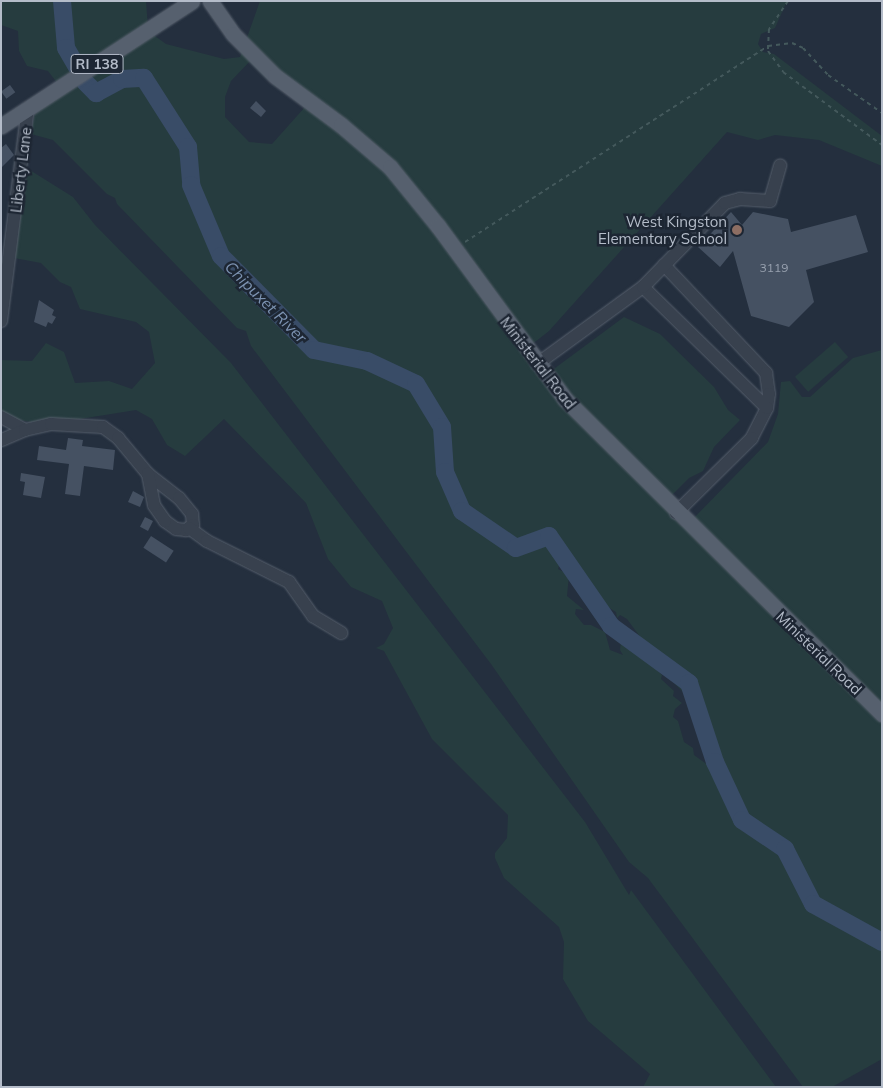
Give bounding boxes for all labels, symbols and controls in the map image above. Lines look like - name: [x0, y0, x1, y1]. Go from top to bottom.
- road number: RI 138: [70, 52, 124, 76]
- street label: Liberty Lane: [7, 126, 35, 214]
- place label: West Kingston Elementary School: [598, 212, 727, 247]
- marker: West Kingston Elementary School: [731, 224, 743, 236]
- water label: Chipuxet River: [221, 257, 311, 347]
- house number: 3119: [760, 261, 788, 275]
- street label: Ministerial Road: [497, 313, 579, 413]
- street label: Ministerial Road: [773, 608, 865, 698]

